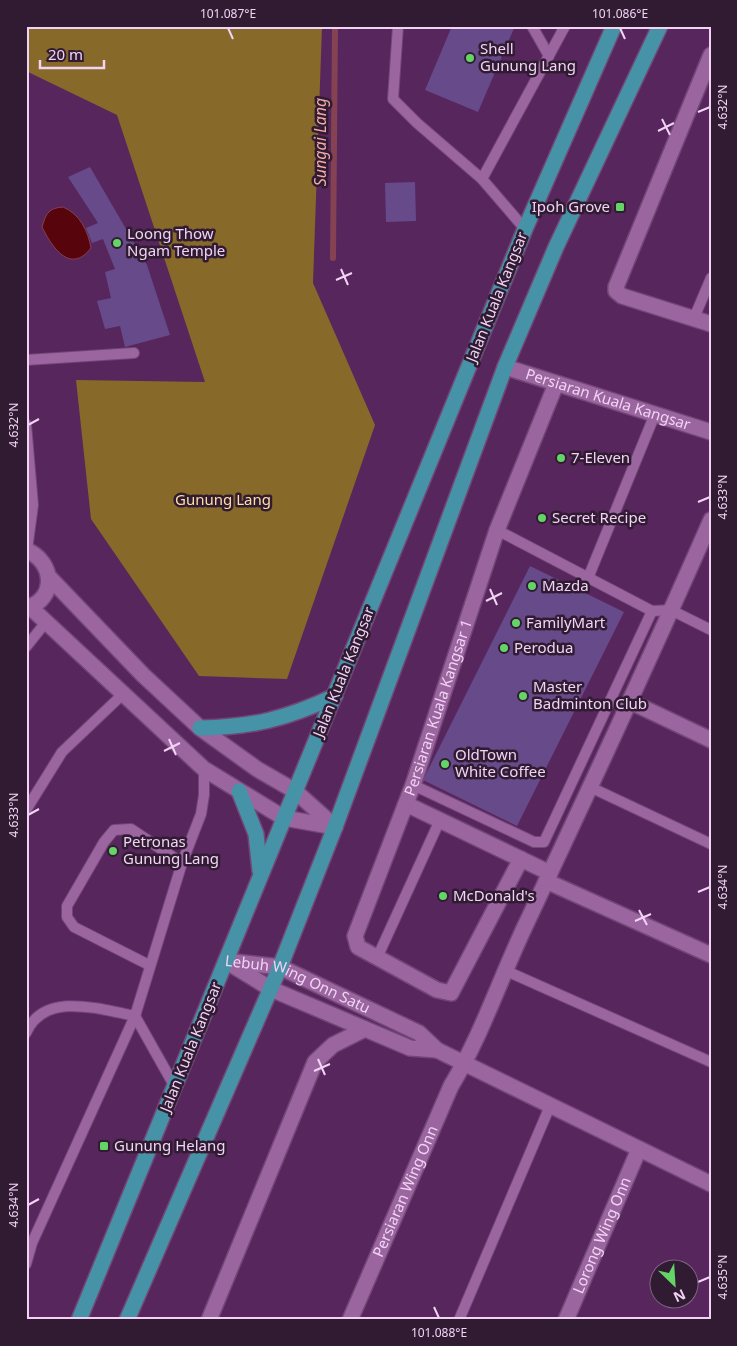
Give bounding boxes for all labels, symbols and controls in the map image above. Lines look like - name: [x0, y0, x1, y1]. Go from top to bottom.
- text: 101.087°E: [200, 5, 256, 22]
- text: 101.086°E: [592, 5, 648, 22]
- scale bar: [40, 38, 104, 70]
- place label: Shell Gunung Lang: [480, 38, 576, 75]
- text: 20 m: [48, 44, 83, 64]
- marker: Shell Gunung Lang: [464, 52, 476, 64]
- text: 4.632°N: [714, 85, 731, 129]
- water label: Sungai Lang: [309, 98, 331, 186]
- place label: Ipoh Grove: [532, 196, 610, 216]
- marker: Ipoh Grove: [614, 201, 626, 213]
- place label: Loong Thow Ngam Temple: [127, 223, 225, 260]
- street label: Jalan Kuala Kangsar: [460, 228, 531, 367]
- marker: Loong Thow Ngam Temple: [111, 237, 123, 249]
- street label: Persiaran Kuala Kangsar: [523, 363, 693, 434]
- text: 4.632°N: [5, 403, 22, 447]
- place label: 7-Eleven: [571, 447, 630, 467]
- marker: 7-Eleven: [555, 452, 567, 464]
- text: 4.633°N: [714, 475, 731, 519]
- park label: Gunung Lang: [175, 489, 271, 509]
- place label: Secret Recipe: [552, 507, 646, 527]
- marker: Secret Recipe: [536, 512, 548, 524]
- place label: Mazda: [542, 575, 589, 595]
- marker: Mazda: [526, 580, 538, 592]
- street label: Jalan Kuala Kangsar: [307, 603, 378, 742]
- place label: FamilyMart: [526, 612, 606, 632]
- street label: Persiaran Kuala Kangsar 1: [399, 617, 476, 798]
- marker: FamilyMart: [510, 617, 522, 629]
- place label: Perodua: [514, 637, 573, 657]
- marker: Perodua: [498, 642, 510, 654]
- place label: Master Badminton Club: [533, 676, 647, 713]
- marker: Master Badminton Club: [517, 690, 529, 702]
- place label: OldTown White Coffee: [455, 744, 546, 781]
- marker: OldTown White Coffee: [439, 758, 451, 770]
- text: 4.633°N: [5, 793, 22, 837]
- place label: Petronas Gunung Lang: [123, 831, 219, 868]
- marker: Petronas Gunung Lang: [107, 845, 119, 857]
- text: 4.634°N: [714, 865, 731, 909]
- place label: McDonald's: [453, 885, 535, 905]
- marker: McDonald's: [437, 890, 449, 902]
- street label: Lebuh Wing Onn Satu: [224, 950, 374, 1017]
- street label: Jalan Kuala Kangsar: [154, 978, 225, 1117]
- street label: Persiaran Wing Onn: [367, 1122, 442, 1260]
- place label: Gunung Helang: [114, 1135, 225, 1155]
- marker: Gunung Helang: [98, 1140, 110, 1152]
- street label: Lorong Wing Onn: [567, 1174, 635, 1296]
- text: 4.634°N: [5, 1183, 22, 1227]
- text: 4.635°N: [714, 1255, 731, 1299]
- north arrow: [650, 1258, 700, 1308]
- text: N: [671, 1285, 689, 1307]
- text: 101.088°E: [411, 1324, 467, 1341]

